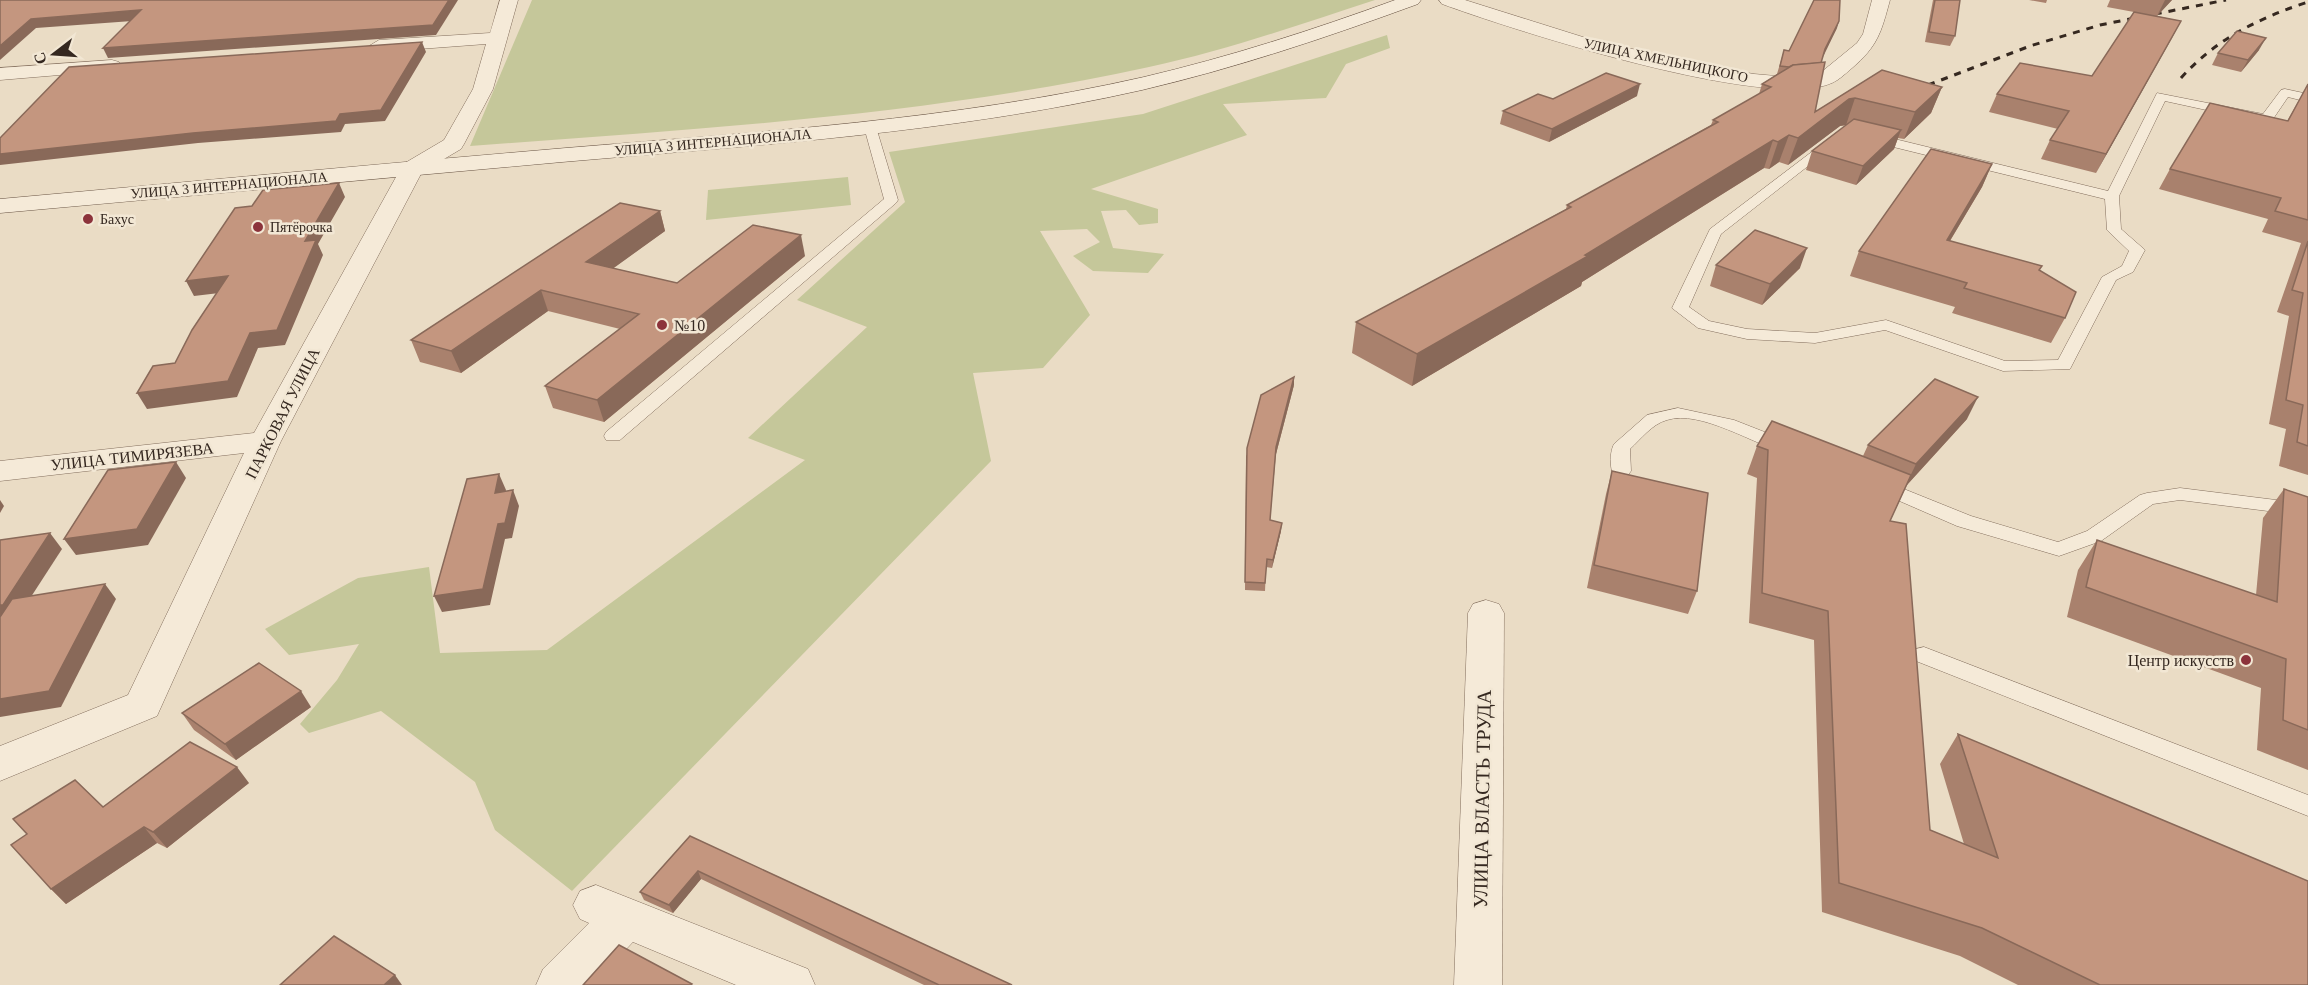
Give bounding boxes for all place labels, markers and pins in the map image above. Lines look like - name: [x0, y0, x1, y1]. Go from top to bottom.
- marker: Бахус: [81, 212, 95, 226]
- place label: Бахус: [100, 212, 134, 227]
- marker: Пятёрочка: [251, 220, 265, 234]
- place label: Пятёрочка: [270, 220, 333, 235]
- place label: №10: [674, 317, 705, 334]
- marker: №10: [655, 318, 669, 332]
- place label: Центр искусств: [2128, 652, 2234, 670]
- marker: Центр искусств: [2239, 653, 2253, 667]

